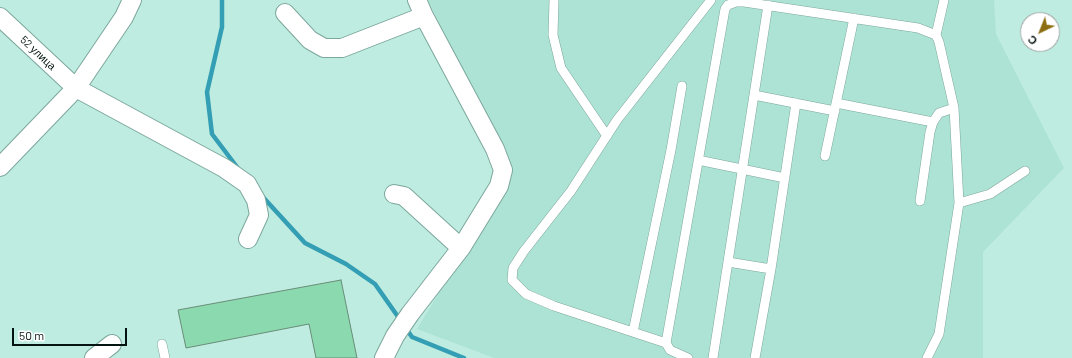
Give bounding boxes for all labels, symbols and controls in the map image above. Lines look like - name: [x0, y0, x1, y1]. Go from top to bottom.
- north arrow: [1020, 12, 1060, 52]
- street label: 52 улица: [17, 33, 59, 73]
- text: С: [1025, 33, 1040, 48]
- scale bar: [14, 320, 129, 346]
- text: 50 m: [19, 328, 44, 342]

